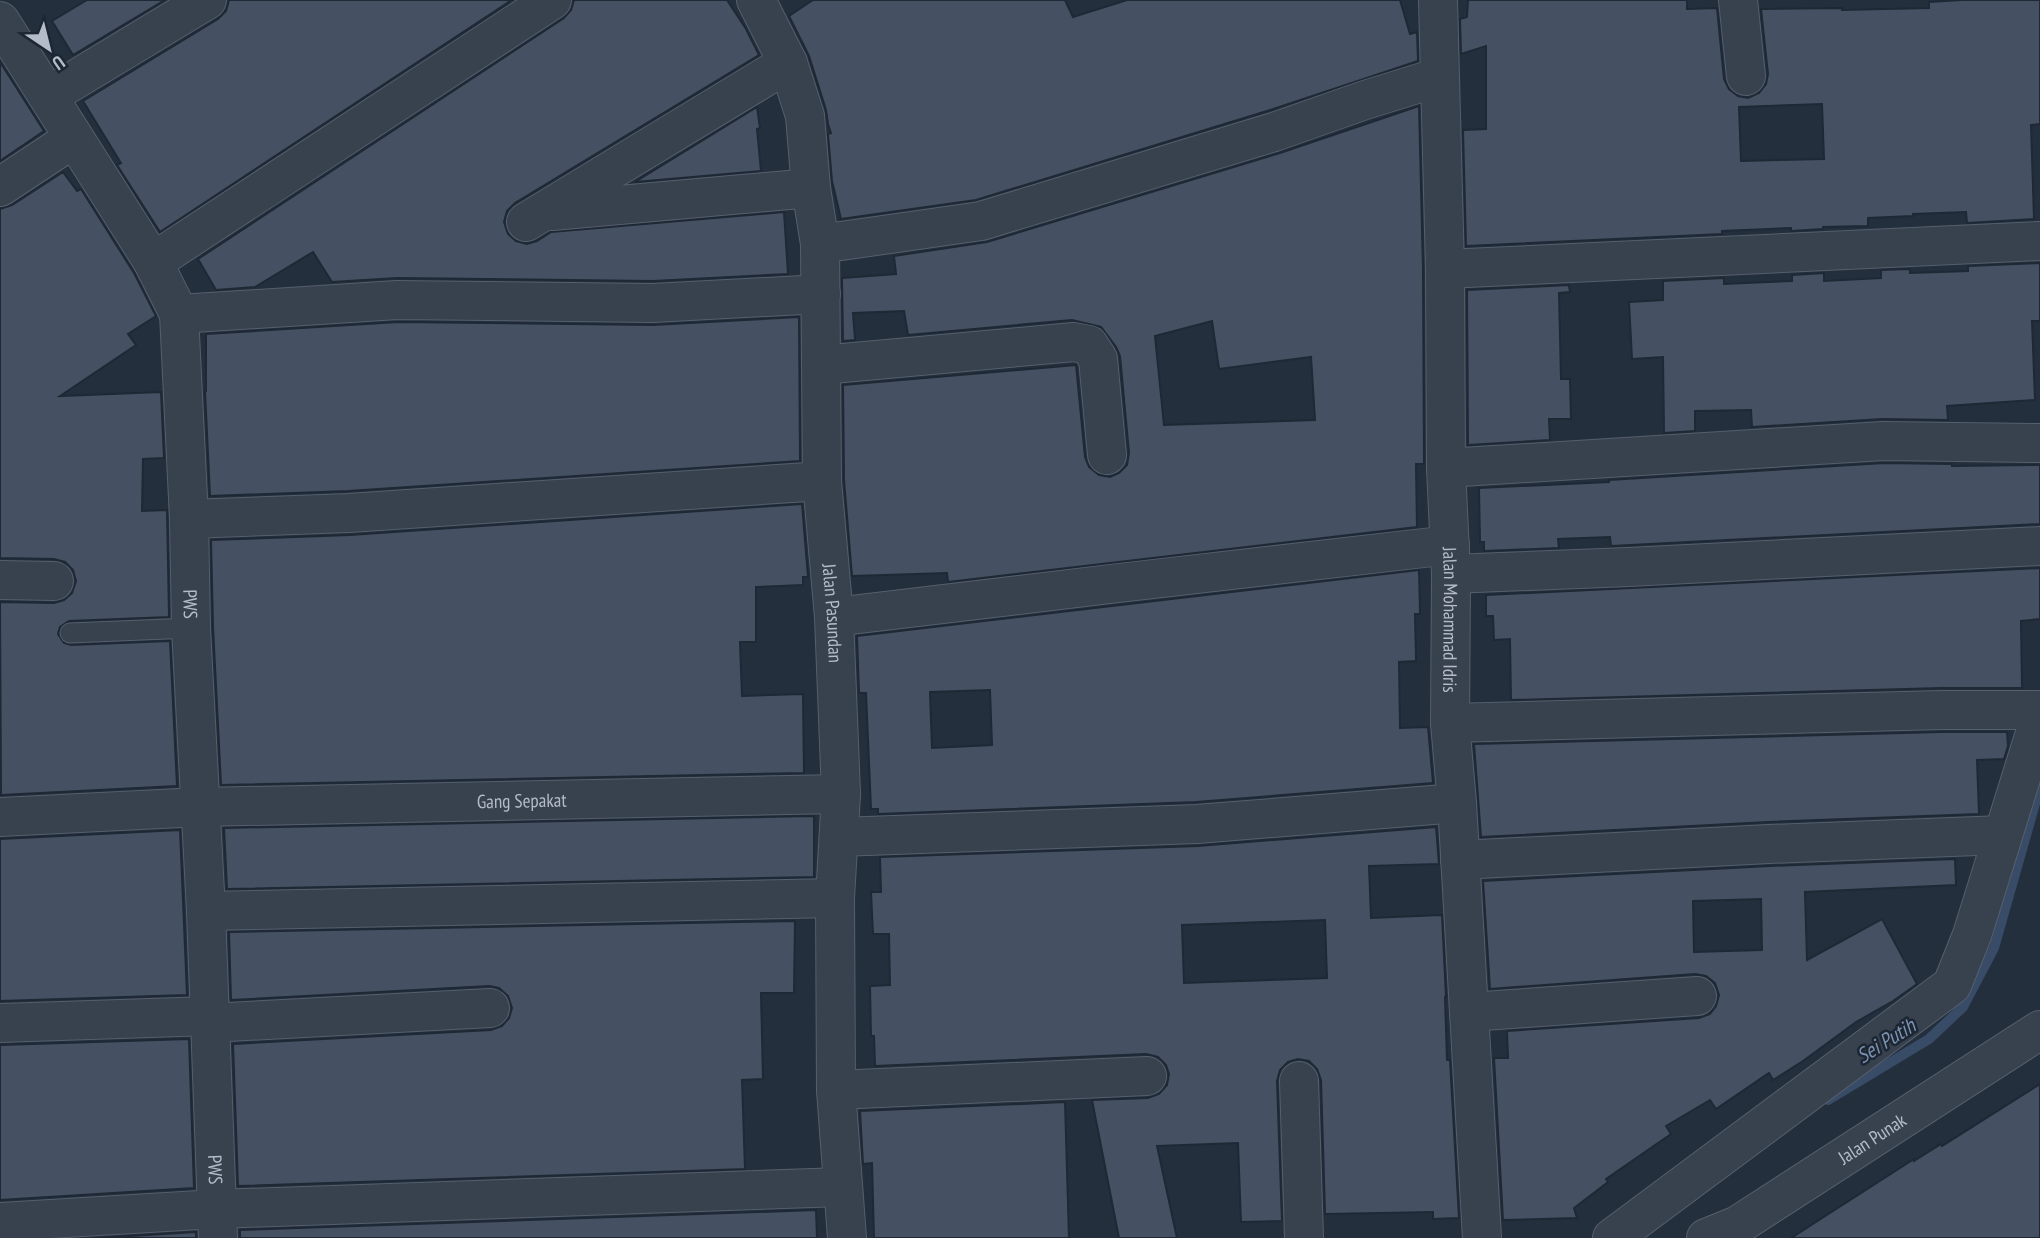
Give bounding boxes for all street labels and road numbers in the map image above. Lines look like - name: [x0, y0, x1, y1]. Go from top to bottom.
- street label: Jalan Mohammad Idris: [1438, 545, 1463, 693]
- street label: Jalan Pasundan: [817, 562, 848, 663]
- street label: PWS: [178, 589, 203, 619]
- street label: Gang Sepakat: [477, 788, 568, 813]
- street label: Jalan Punak: [1833, 1107, 1911, 1170]
- street label: PWS: [203, 1154, 228, 1185]

